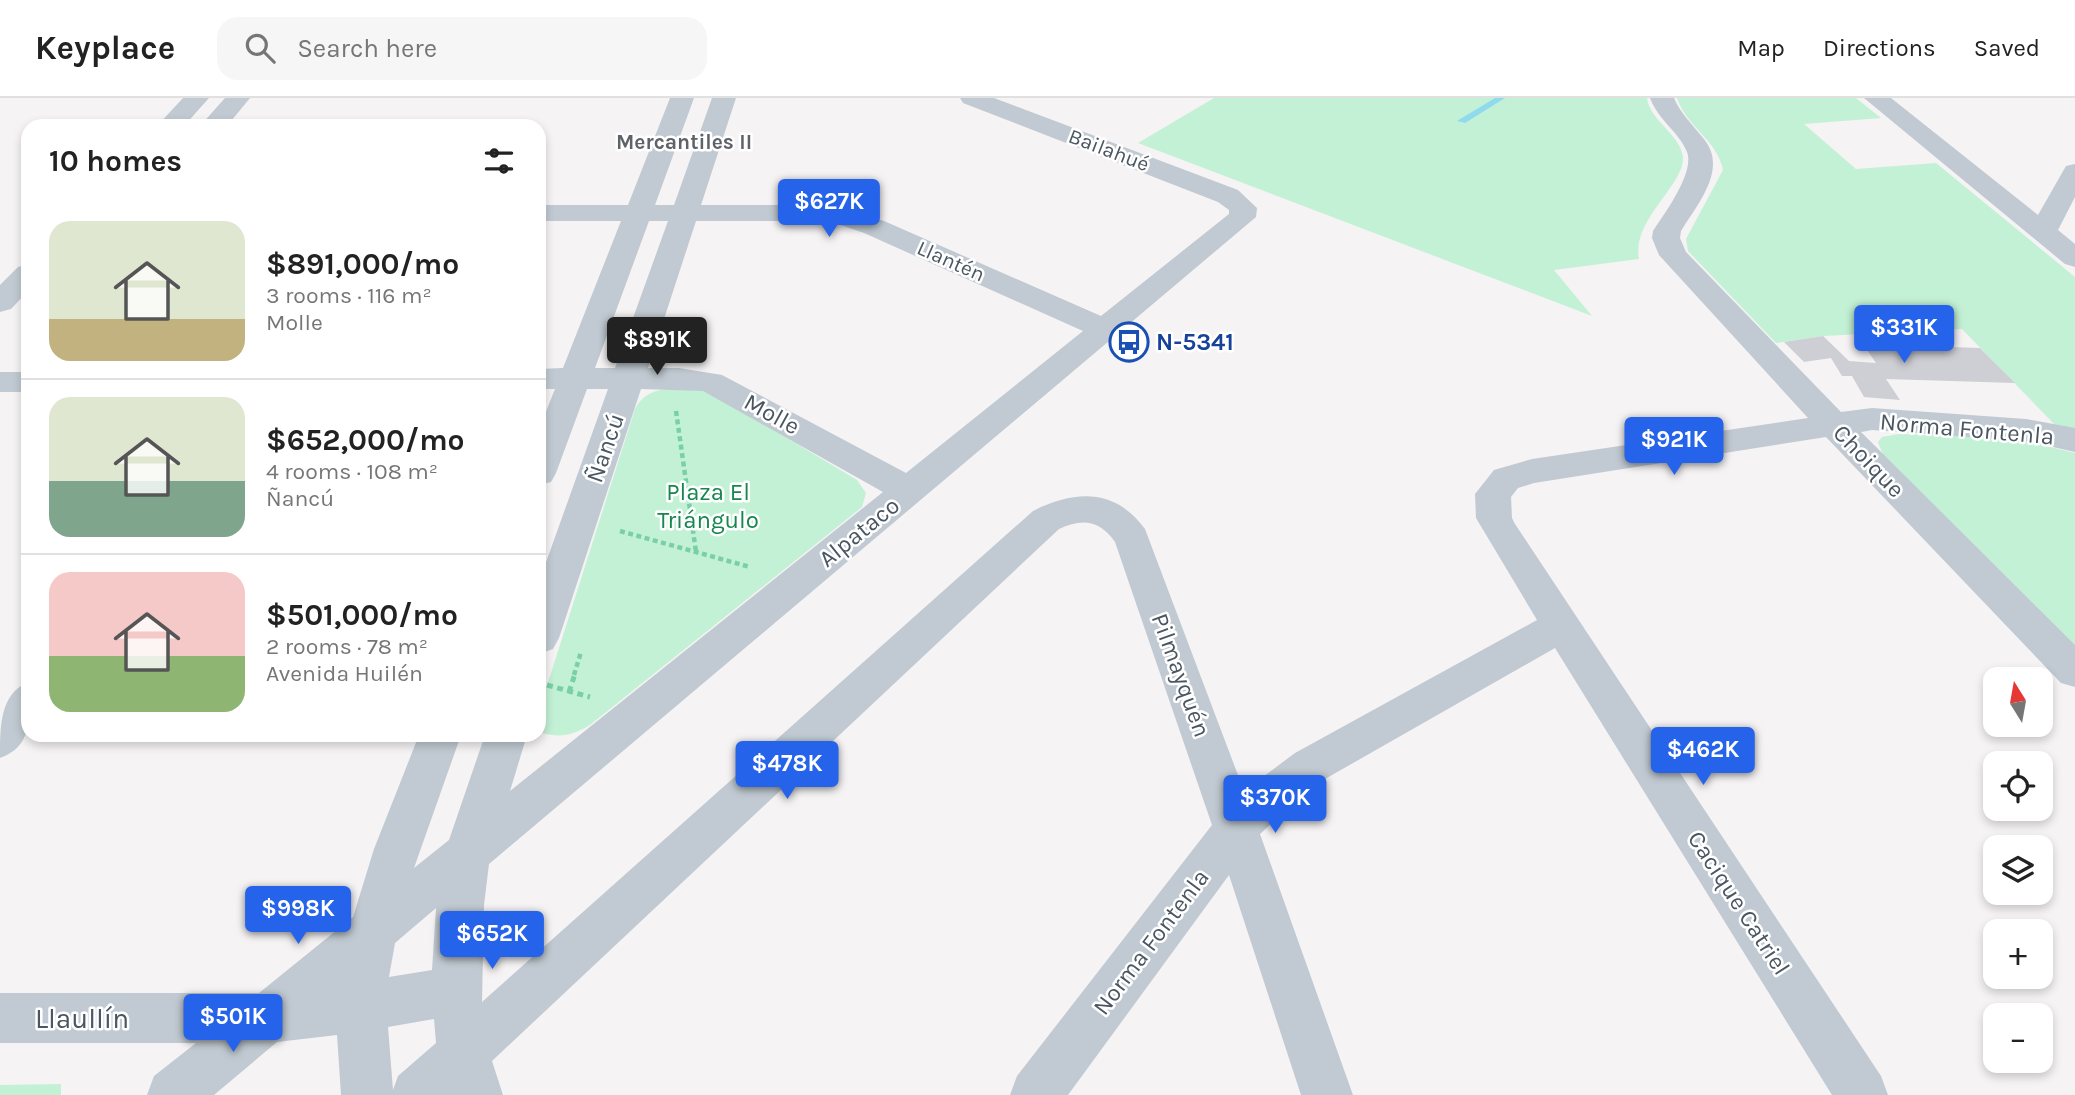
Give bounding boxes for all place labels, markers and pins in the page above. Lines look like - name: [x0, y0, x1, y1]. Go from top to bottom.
- pin: $627K: [780, 180, 878, 239]
- pin: $331K: [1855, 306, 1953, 365]
- pin: $891K: [608, 317, 706, 377]
- bus stop icon: N-5341: [1108, 321, 1150, 363]
- place label: N-5341: [1156, 328, 1234, 356]
- pin: $921K: [1625, 418, 1723, 477]
- pin: $462K: [1654, 728, 1752, 787]
- pin: $478K: [738, 742, 836, 801]
- pin: $370K: [1226, 776, 1324, 835]
- pin: $998K: [249, 886, 347, 946]
- pin: $652K: [443, 912, 541, 971]
- pin: $501K: [184, 995, 282, 1054]

